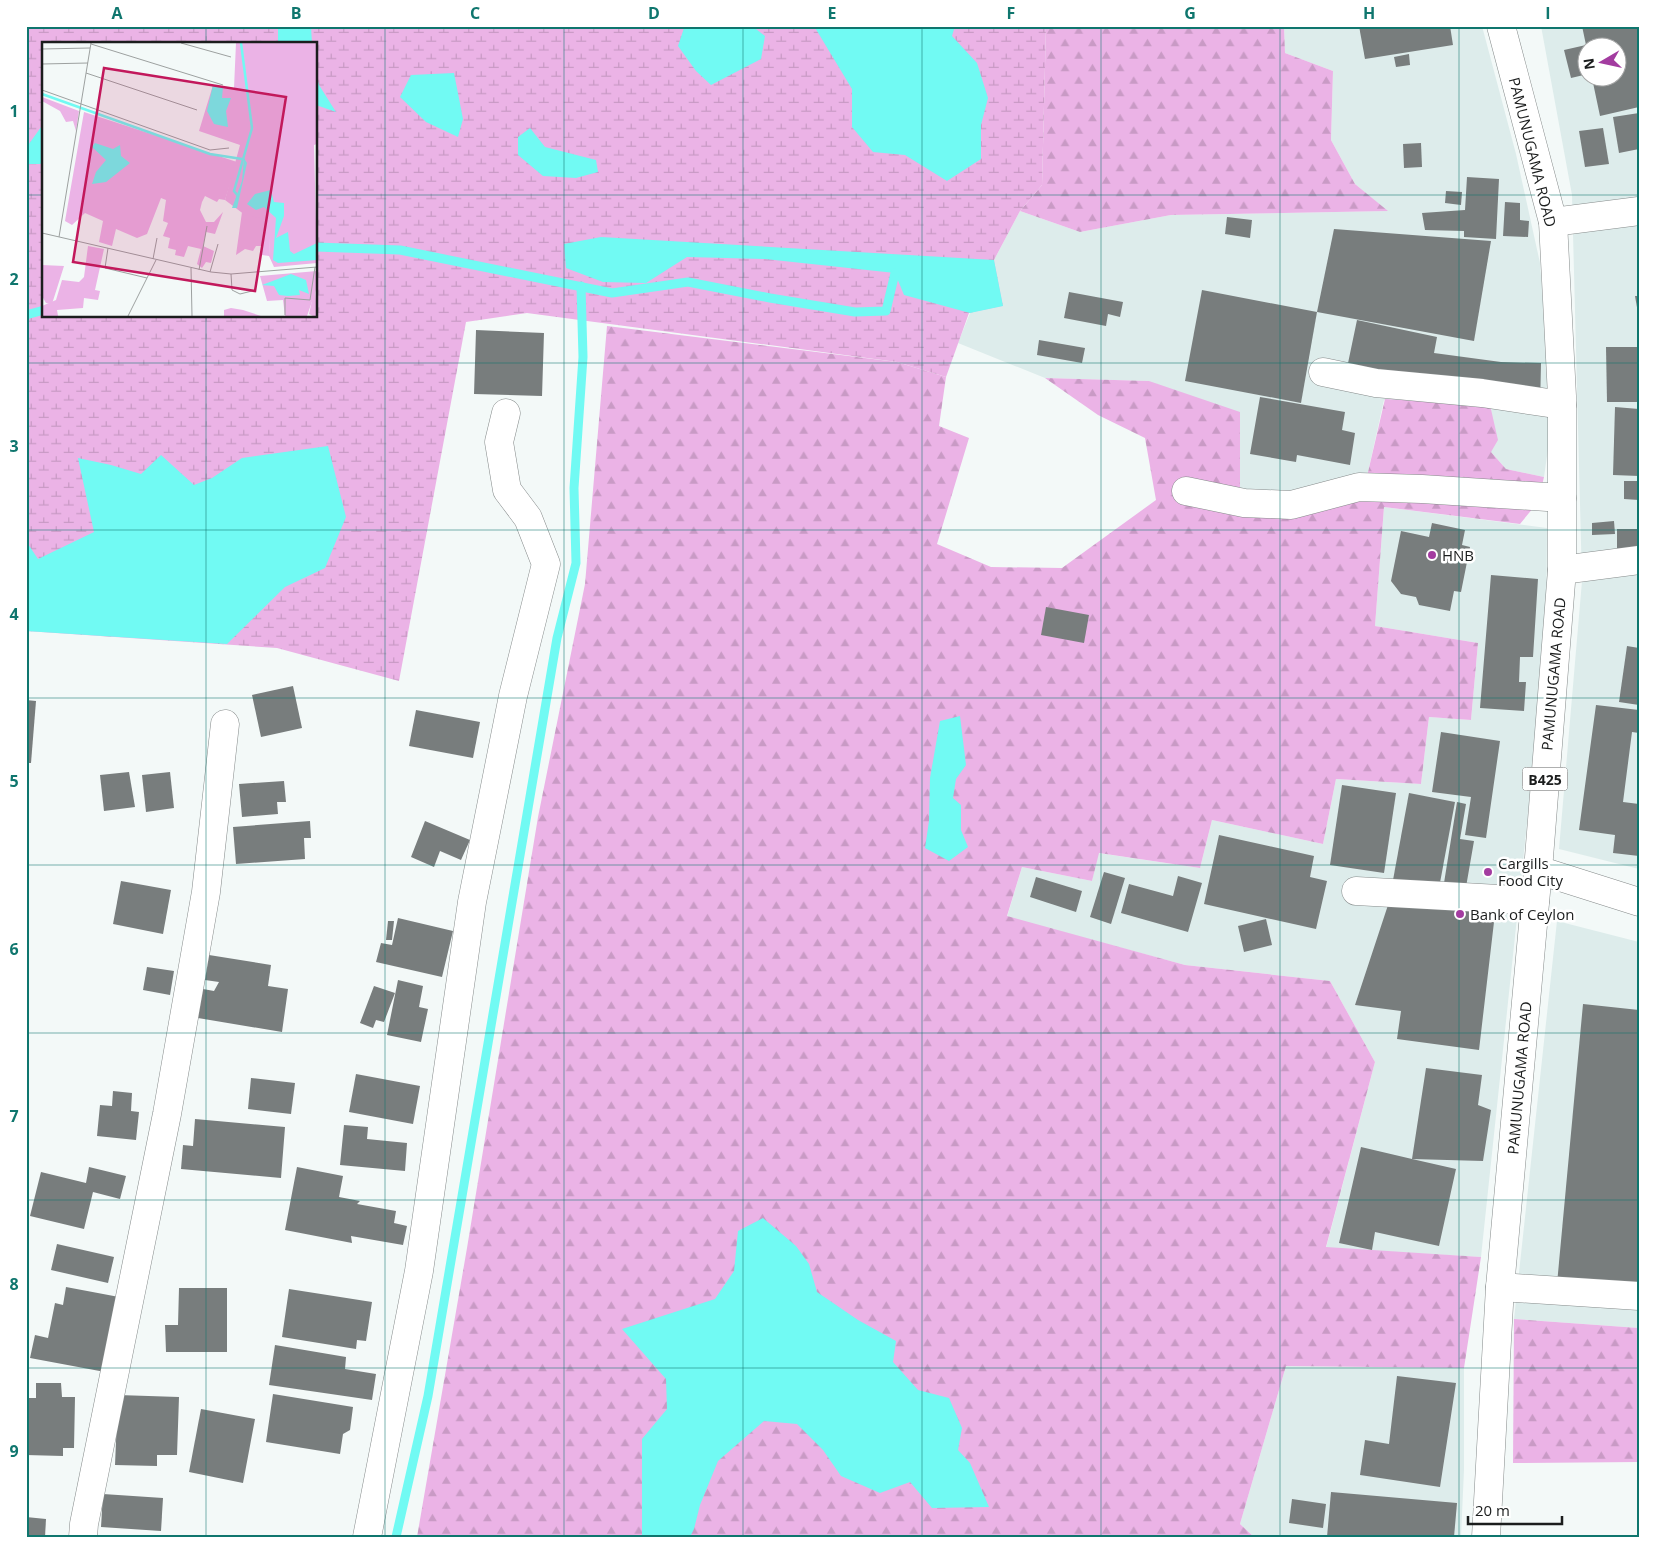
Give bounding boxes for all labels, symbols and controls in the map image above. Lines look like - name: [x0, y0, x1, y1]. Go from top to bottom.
- text: A: [111, 2, 123, 24]
- text: B: [291, 2, 301, 24]
- text: C: [470, 2, 480, 24]
- text: D: [648, 2, 660, 24]
- text: E: [828, 2, 837, 24]
- text: F: [1007, 2, 1015, 24]
- text: G: [1184, 2, 1196, 24]
- text: H: [1363, 2, 1375, 24]
- text: I: [1545, 2, 1551, 24]
- north arrow: [1578, 38, 1628, 88]
- inset map: [42, 42, 318, 318]
- text: N: [1578, 57, 1599, 71]
- street label: PAMUNUGAMA ROAD: [1505, 75, 1561, 229]
- text: 1: [9, 100, 19, 122]
- text: 2: [9, 268, 19, 290]
- text: 3: [9, 435, 19, 457]
- place label: HNB: [1442, 545, 1474, 565]
- marker: HNB: [1426, 549, 1438, 561]
- street label: PAMUNUGAMA ROAD: [1536, 597, 1570, 751]
- text: 4: [9, 603, 19, 625]
- road number: B425: [1522, 768, 1568, 791]
- text: 5: [9, 770, 19, 792]
- place label: Cargills Food City: [1498, 853, 1563, 890]
- marker: Cargills Food City: [1482, 866, 1494, 878]
- place label: Bank of Ceylon: [1470, 904, 1574, 924]
- marker: Bank of Ceylon: [1454, 908, 1466, 920]
- text: 6: [9, 938, 19, 960]
- street label: PAMUNUGAMA ROAD: [1502, 1001, 1536, 1155]
- text: 7: [9, 1105, 19, 1127]
- text: 8: [9, 1273, 19, 1295]
- text: 9: [9, 1440, 19, 1462]
- scale bar: [1468, 1493, 1561, 1525]
- text: 20 m: [1475, 1500, 1510, 1520]

